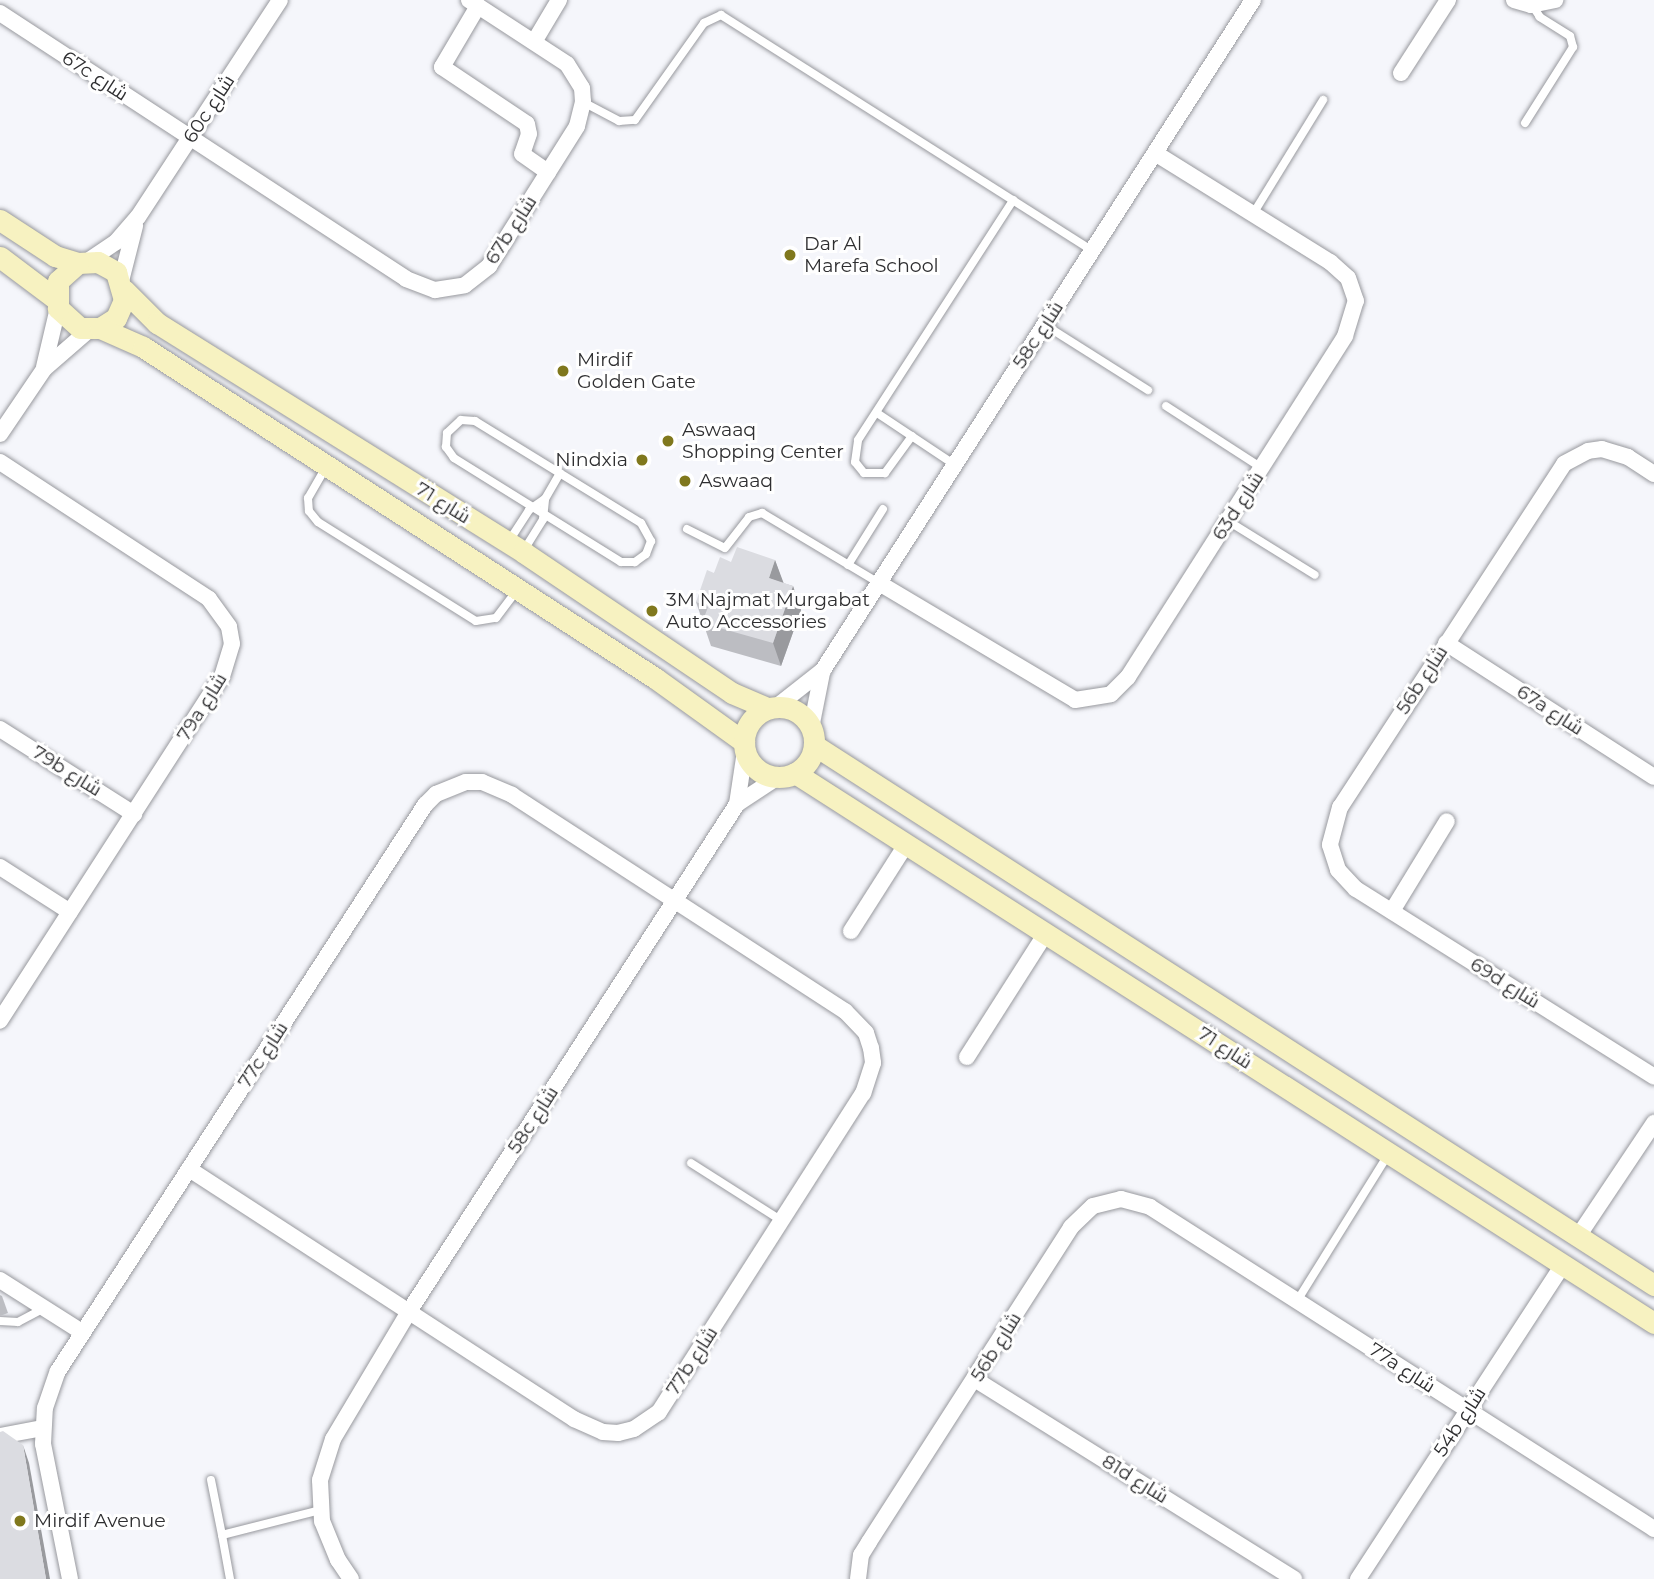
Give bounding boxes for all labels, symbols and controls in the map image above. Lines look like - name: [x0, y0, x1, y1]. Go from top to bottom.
- street label: 67c شارع: [58, 46, 132, 106]
- street label: 60c شارع: [179, 71, 239, 147]
- street label: 67b شارع: [480, 191, 542, 269]
- place label: Dar Al Marefa School: [804, 233, 939, 277]
- marker: Dar Al Marefa School: [782, 247, 798, 263]
- street label: 58c شارع: [1008, 297, 1068, 373]
- place label: Mirdif Golden Gate: [577, 349, 696, 393]
- marker: Mirdif Golden Gate: [555, 363, 571, 379]
- place label: Aswaaq Shopping Center: [682, 419, 844, 463]
- marker: Aswaaq Shopping Center: [660, 433, 676, 449]
- place label: Nindxia: [555, 449, 628, 471]
- marker: Nindxia: [634, 452, 650, 468]
- street label: 63d شارع: [1207, 468, 1269, 544]
- place label: Aswaaq: [699, 470, 773, 492]
- marker: Aswaaq: [677, 473, 693, 489]
- street label: شارع 71: [412, 477, 474, 529]
- place label: 3M Najmat Murgabat Auto Accessories: [666, 589, 870, 633]
- marker: 3M Najmat Murgabat Auto Accessories: [644, 603, 660, 619]
- street label: 56b شارع: [1391, 642, 1453, 718]
- street label: 79a شارع: [172, 669, 232, 745]
- street label: 67a شارع: [1512, 680, 1588, 740]
- street label: 79b شارع: [28, 741, 106, 801]
- street label: 69d شارع: [1466, 953, 1544, 1013]
- street label: 77c شارع: [233, 1018, 293, 1092]
- street label: شارع 71: [1194, 1022, 1256, 1074]
- street label: 58c شارع: [503, 1082, 563, 1158]
- street label: 56b شارع: [966, 1308, 1026, 1386]
- street label: 77b شارع: [661, 1322, 723, 1400]
- street label: 77a شارع: [1364, 1338, 1440, 1398]
- street label: 54b شارع: [1429, 1383, 1491, 1461]
- street label: 81d شارع: [1098, 1450, 1172, 1508]
- place label: Mirdif Avenue: [34, 1510, 166, 1532]
- marker: Mirdif Avenue: [12, 1513, 28, 1529]

